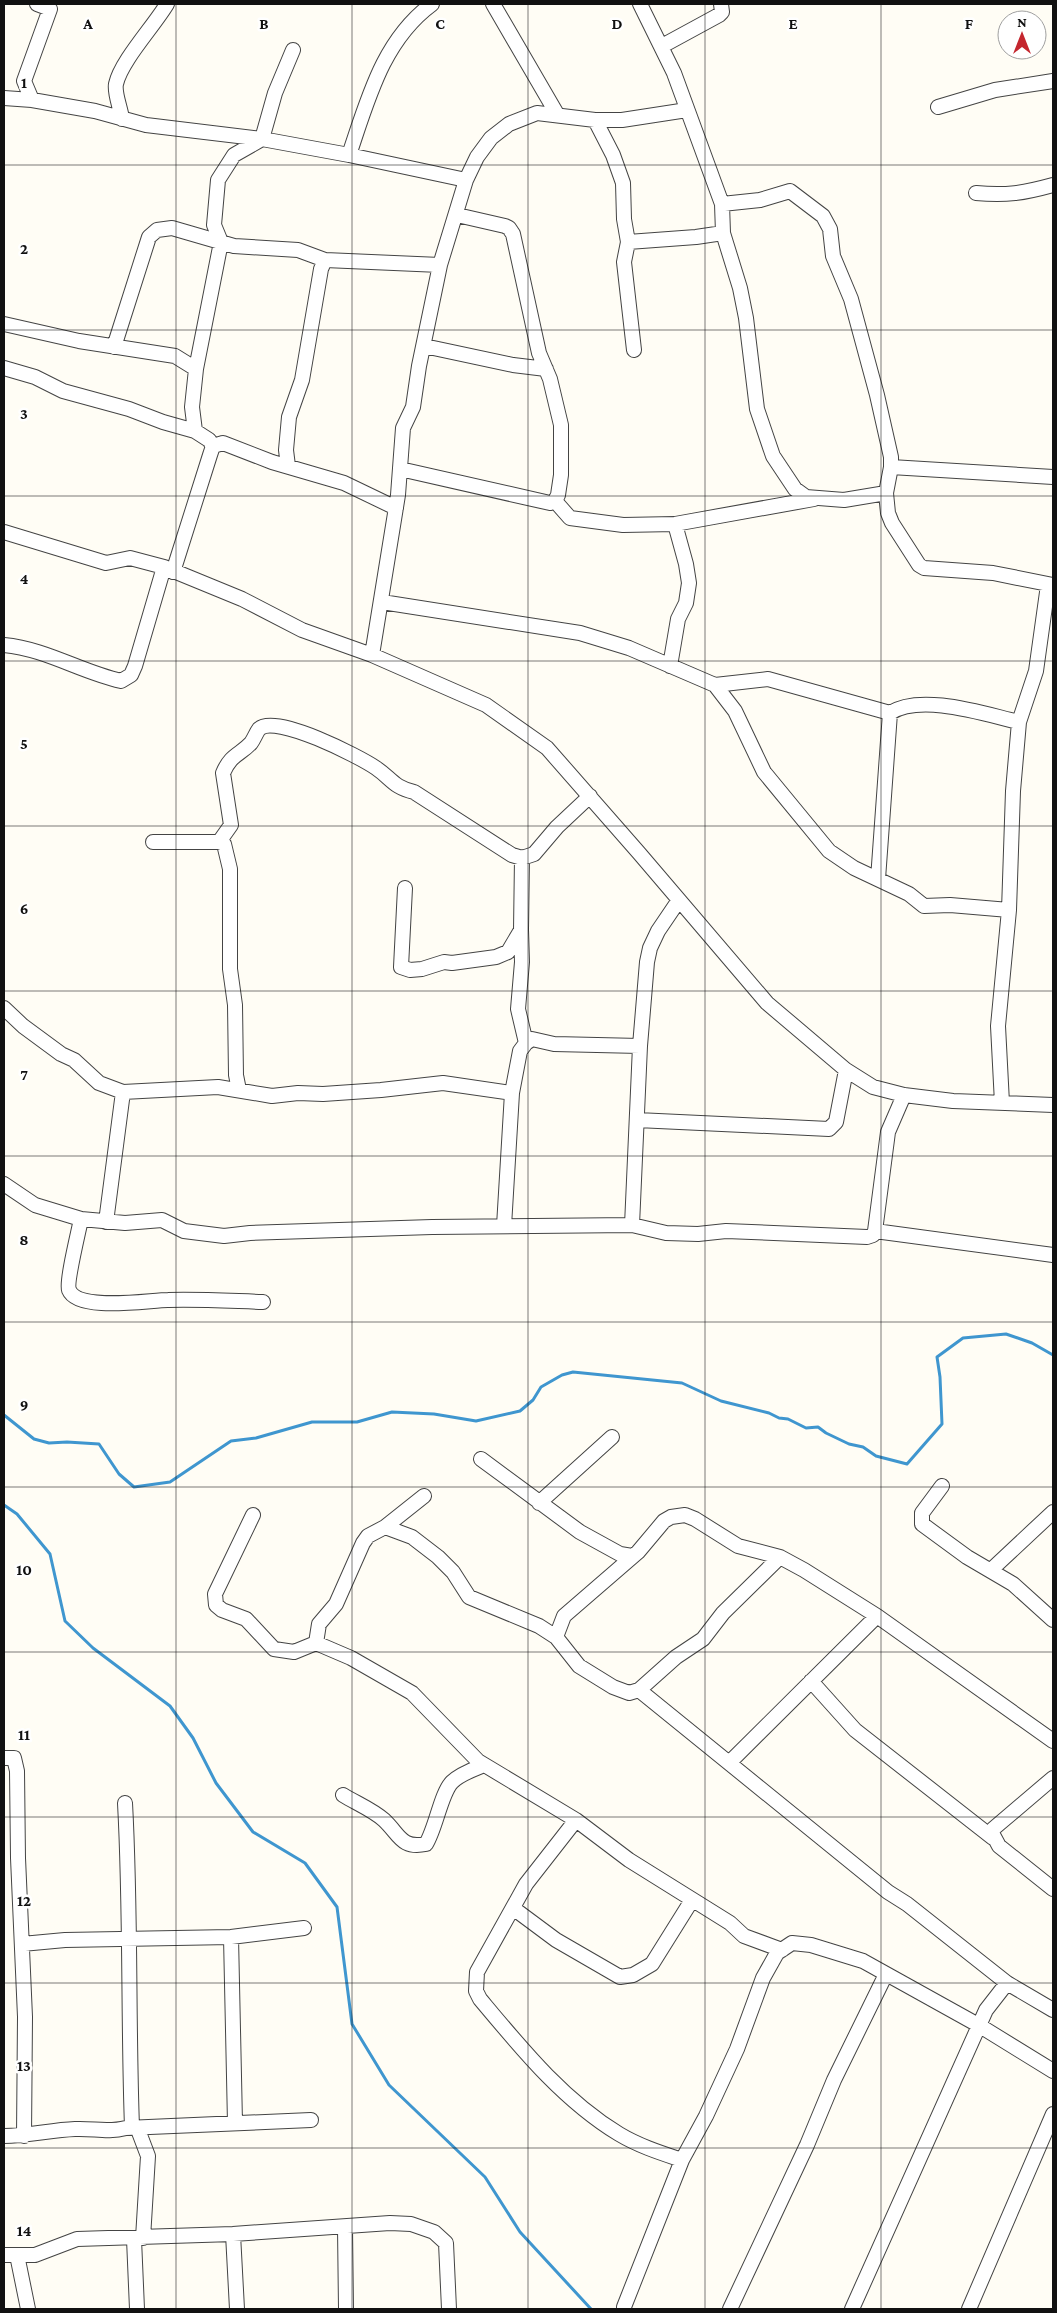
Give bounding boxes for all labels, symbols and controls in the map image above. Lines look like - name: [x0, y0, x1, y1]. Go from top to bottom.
- north arrow: [997, 10, 1047, 60]
- text: N: [1017, 14, 1027, 30]
- text: A: [82, 15, 93, 32]
- text: B: [259, 15, 269, 32]
- text: C: [435, 15, 445, 32]
- text: D: [611, 15, 623, 32]
- text: E: [788, 15, 798, 32]
- text: F: [965, 15, 974, 32]
- text: 1: [21, 74, 27, 91]
- text: 2: [20, 240, 28, 257]
- text: 3: [20, 405, 28, 422]
- text: 4: [20, 570, 29, 587]
- text: 5: [20, 735, 28, 752]
- text: 6: [20, 900, 28, 917]
- text: 7: [20, 1066, 28, 1083]
- text: 8: [19, 1231, 29, 1248]
- text: 9: [20, 1396, 28, 1413]
- text: 10: [16, 1561, 32, 1578]
- text: 11: [18, 1726, 30, 1743]
- text: 12: [17, 1892, 31, 1909]
- text: 13: [17, 2057, 31, 2074]
- text: 14: [17, 2222, 32, 2239]

